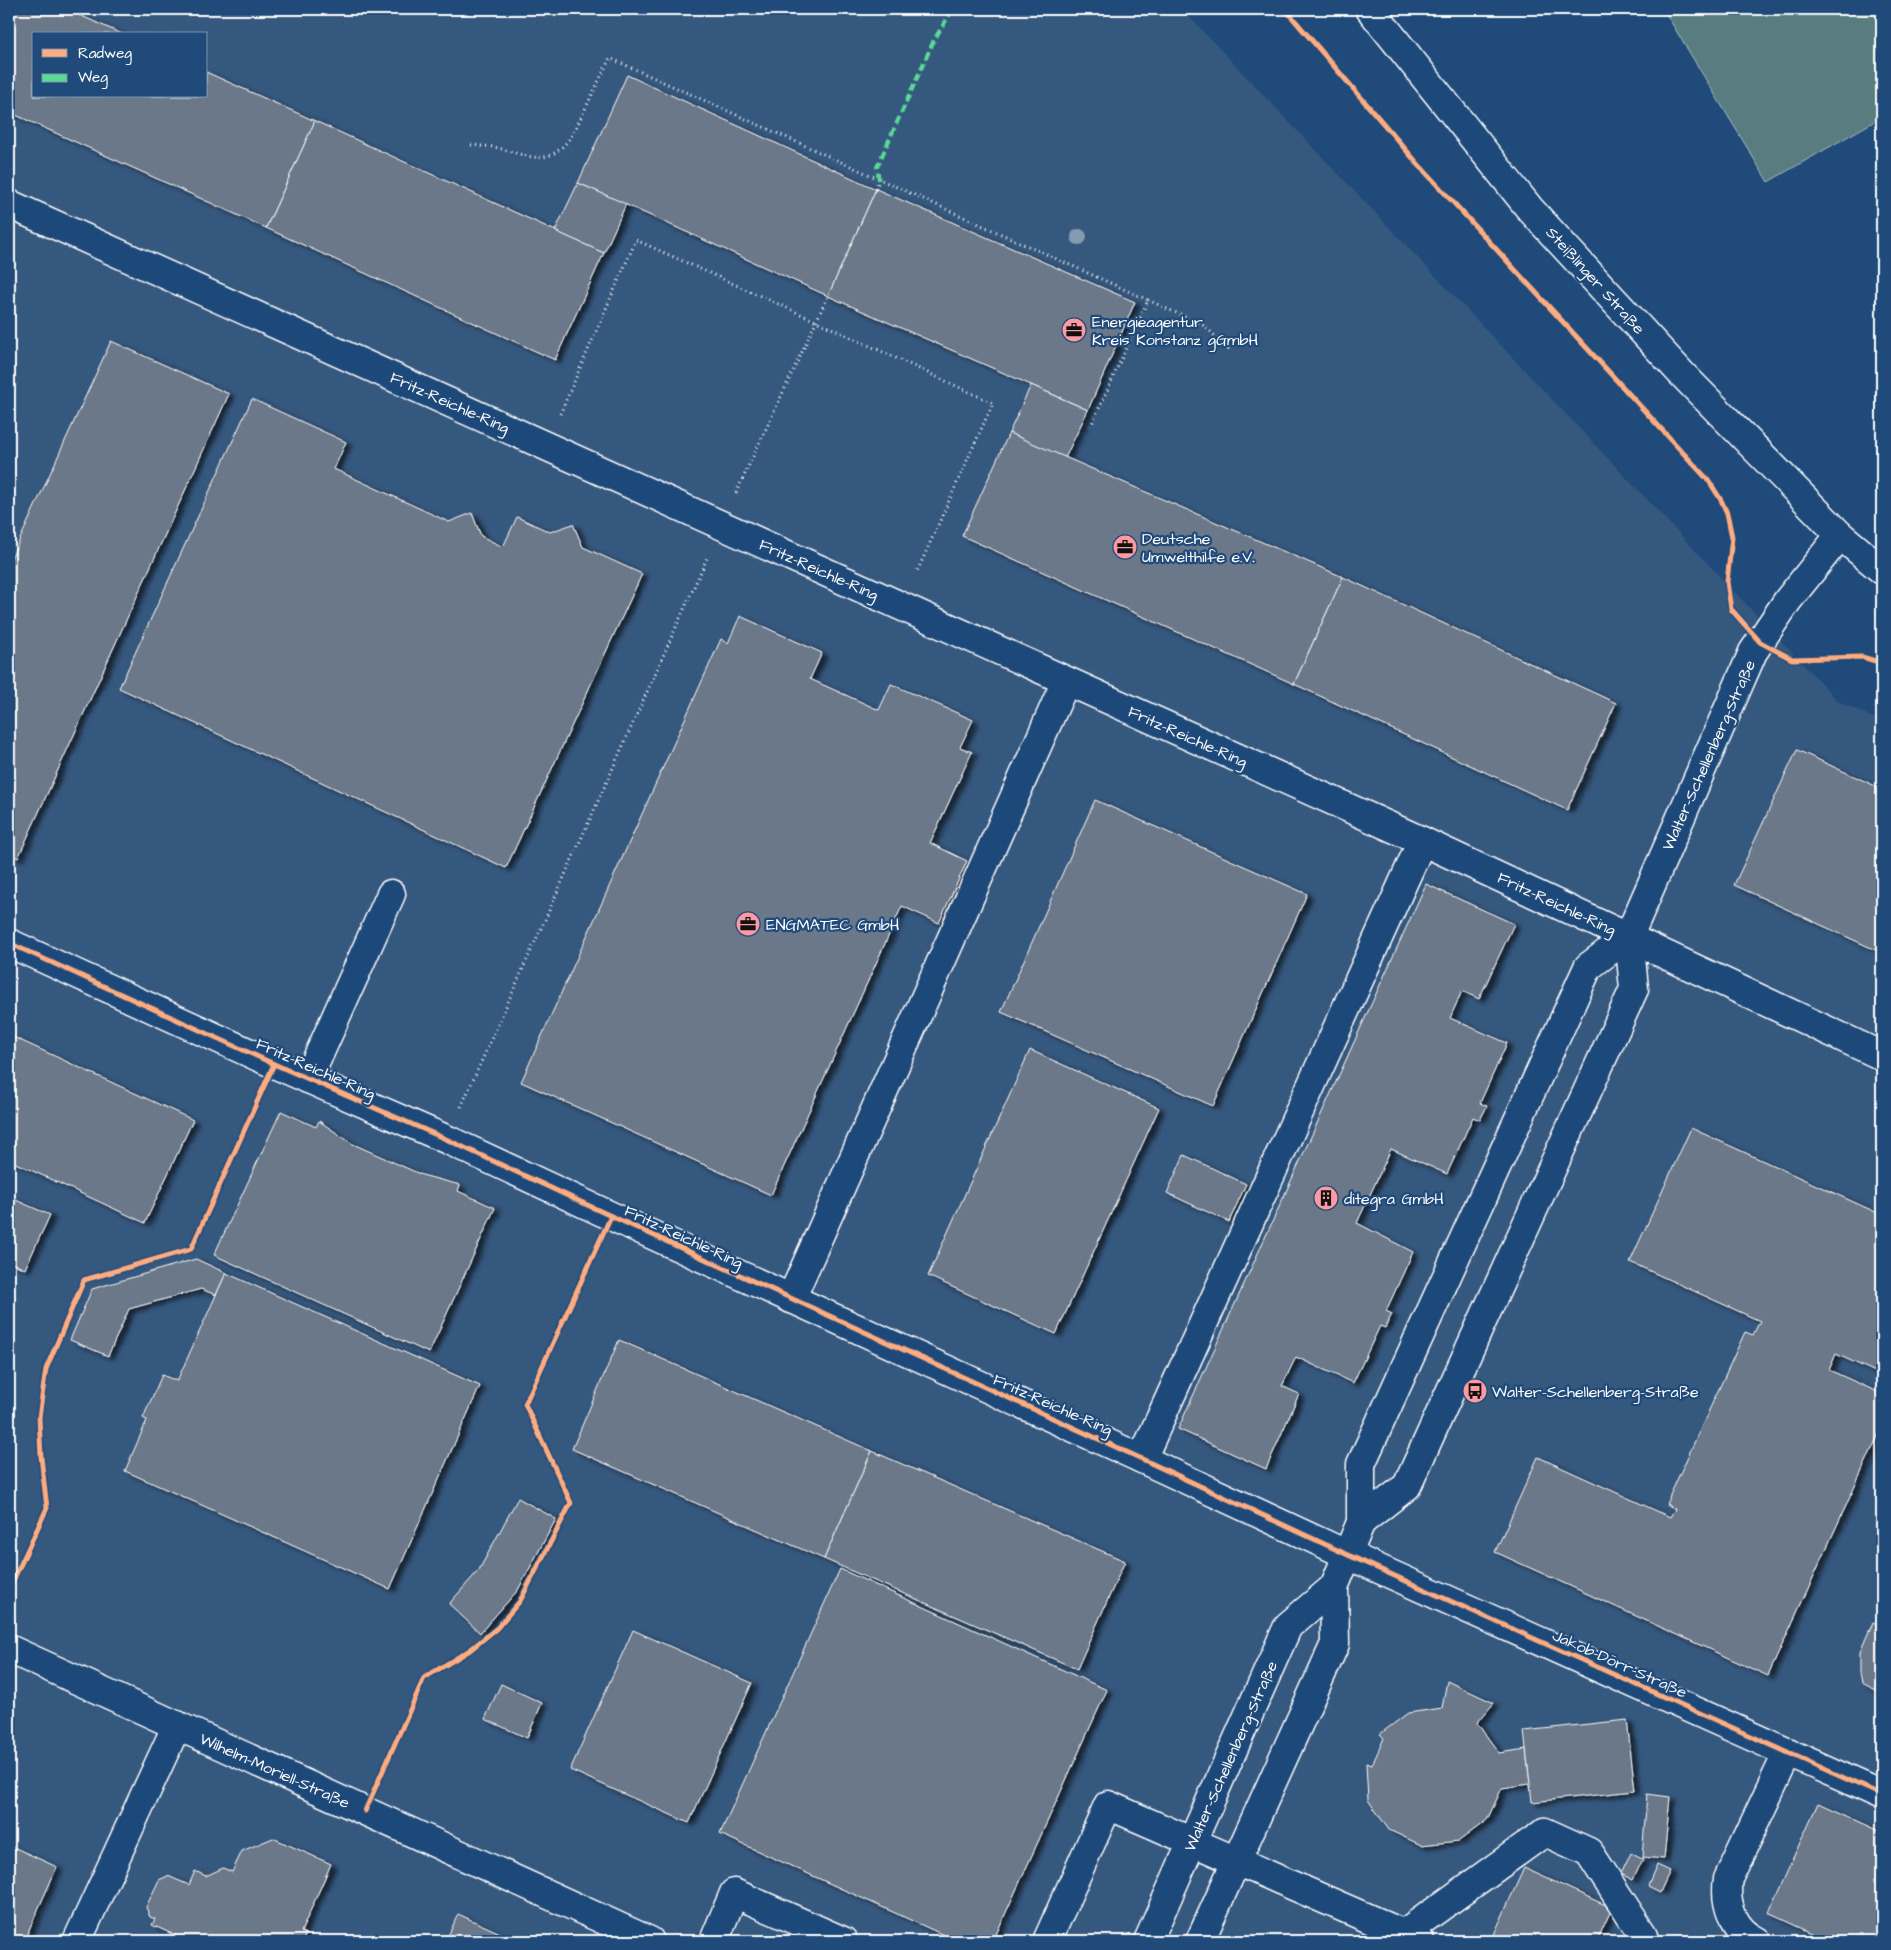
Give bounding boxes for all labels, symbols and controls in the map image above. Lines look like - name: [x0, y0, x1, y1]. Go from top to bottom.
- legend: [32, 32, 208, 98]
- text: Radweg: [78, 43, 132, 65]
- text: Weg: [78, 67, 108, 89]
- street label: Steißlinger Straße: [1540, 222, 1650, 340]
- place label: Energieagentur Kreis Konstanz gGmbH: [1092, 311, 1258, 352]
- office icon: Energieagentur Kreis Konstanz gGmbH: [1061, 317, 1087, 343]
- street label: Fritz-Reichle-Ring: [386, 367, 513, 440]
- place label: Deutsche Umwelthilfe e.V.: [1142, 528, 1255, 568]
- street label: Fritz-Reichle-Ring: [755, 534, 882, 607]
- office icon: Deutsche Umwelthilfe e.V.: [1112, 534, 1138, 560]
- street label: Walter-Schellenberg-Straße: [1657, 656, 1762, 855]
- street label: Fritz-Reichle-Ring: [1124, 701, 1251, 774]
- street label: Fritz-Reichle-Ring: [1493, 867, 1619, 942]
- office icon: ENGMATEC GmbH: [735, 911, 761, 937]
- place label: ENGMATEC GmbH: [766, 914, 900, 936]
- street label: Fritz-Reichle-Ring: [252, 1033, 379, 1106]
- building icon: ditegra GmbH: [1313, 1185, 1339, 1211]
- place label: ditegra GmbH: [1344, 1188, 1444, 1211]
- street label: Fritz-Reichle-Ring: [620, 1200, 746, 1275]
- street label: Fritz-Reichle-Ring: [989, 1369, 1116, 1442]
- bus stop icon: Walter-Schellenberg-Straße: [1462, 1378, 1488, 1404]
- place label: Walter-Schellenberg-Straße: [1492, 1381, 1699, 1404]
- street label: Jakob-Dörr-Straße: [1549, 1624, 1691, 1704]
- street label: Walter-Schellenberg-Straße: [1179, 1657, 1284, 1856]
- street label: Wilhelm-Moriell-Straße: [196, 1728, 354, 1814]

